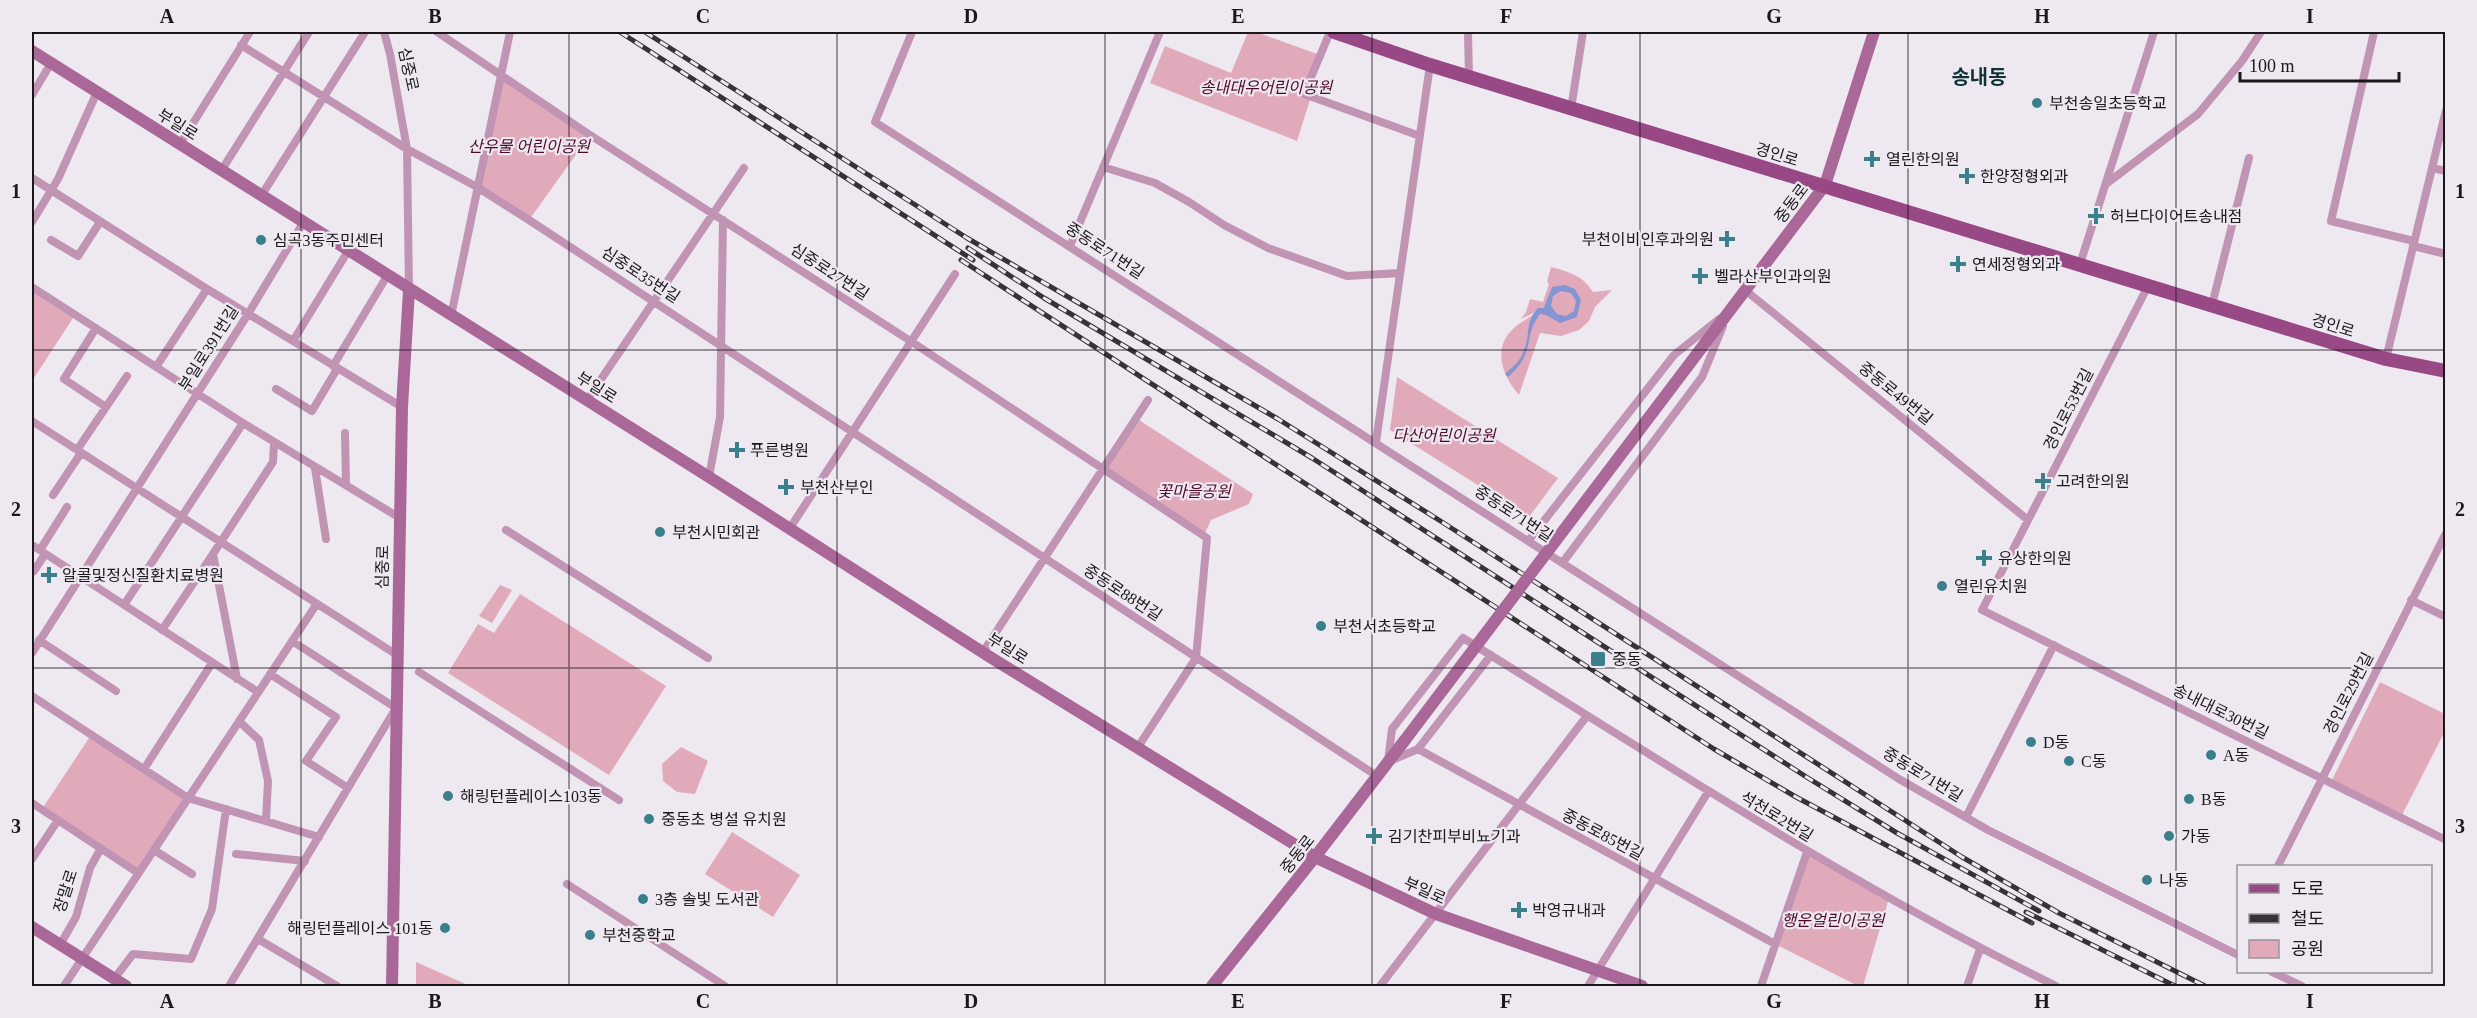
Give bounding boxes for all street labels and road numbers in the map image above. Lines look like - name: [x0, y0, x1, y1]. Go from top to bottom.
- street label: 심중로: [396, 46, 421, 93]
- street label: 부일로: [155, 106, 201, 143]
- street label: 경인로: [1753, 140, 1801, 169]
- street label: 중동로: [1771, 180, 1812, 226]
- street label: 중동로71번길: [1063, 219, 1147, 282]
- street label: 심중로27번길: [788, 240, 872, 303]
- street label: 심중로35번길: [599, 243, 683, 306]
- street label: 부일로391번길: [175, 302, 241, 394]
- street label: 경인로: [2309, 311, 2357, 340]
- street label: 중동로49번길: [1856, 359, 1936, 428]
- street label: 경인로53번길: [2041, 365, 2096, 453]
- street label: 부일로: [574, 369, 620, 406]
- street label: 중동로71번길: [1472, 482, 1556, 545]
- street label: 심중로: [374, 545, 391, 589]
- street label: 중동로88번길: [1081, 561, 1165, 624]
- street label: 부일로: [985, 630, 1031, 667]
- street label: 경인로29번길: [2321, 649, 2376, 737]
- street label: 송내대로30번길: [2170, 681, 2271, 742]
- street label: 중동로71번길: [1880, 744, 1966, 805]
- street label: 석천로2번길: [1737, 788, 1816, 845]
- street label: 중동로85번길: [1559, 806, 1646, 863]
- street label: 중동로: [1277, 831, 1318, 877]
- street label: 장말로: [51, 867, 80, 915]
- street label: 부일로: [1401, 874, 1449, 907]

